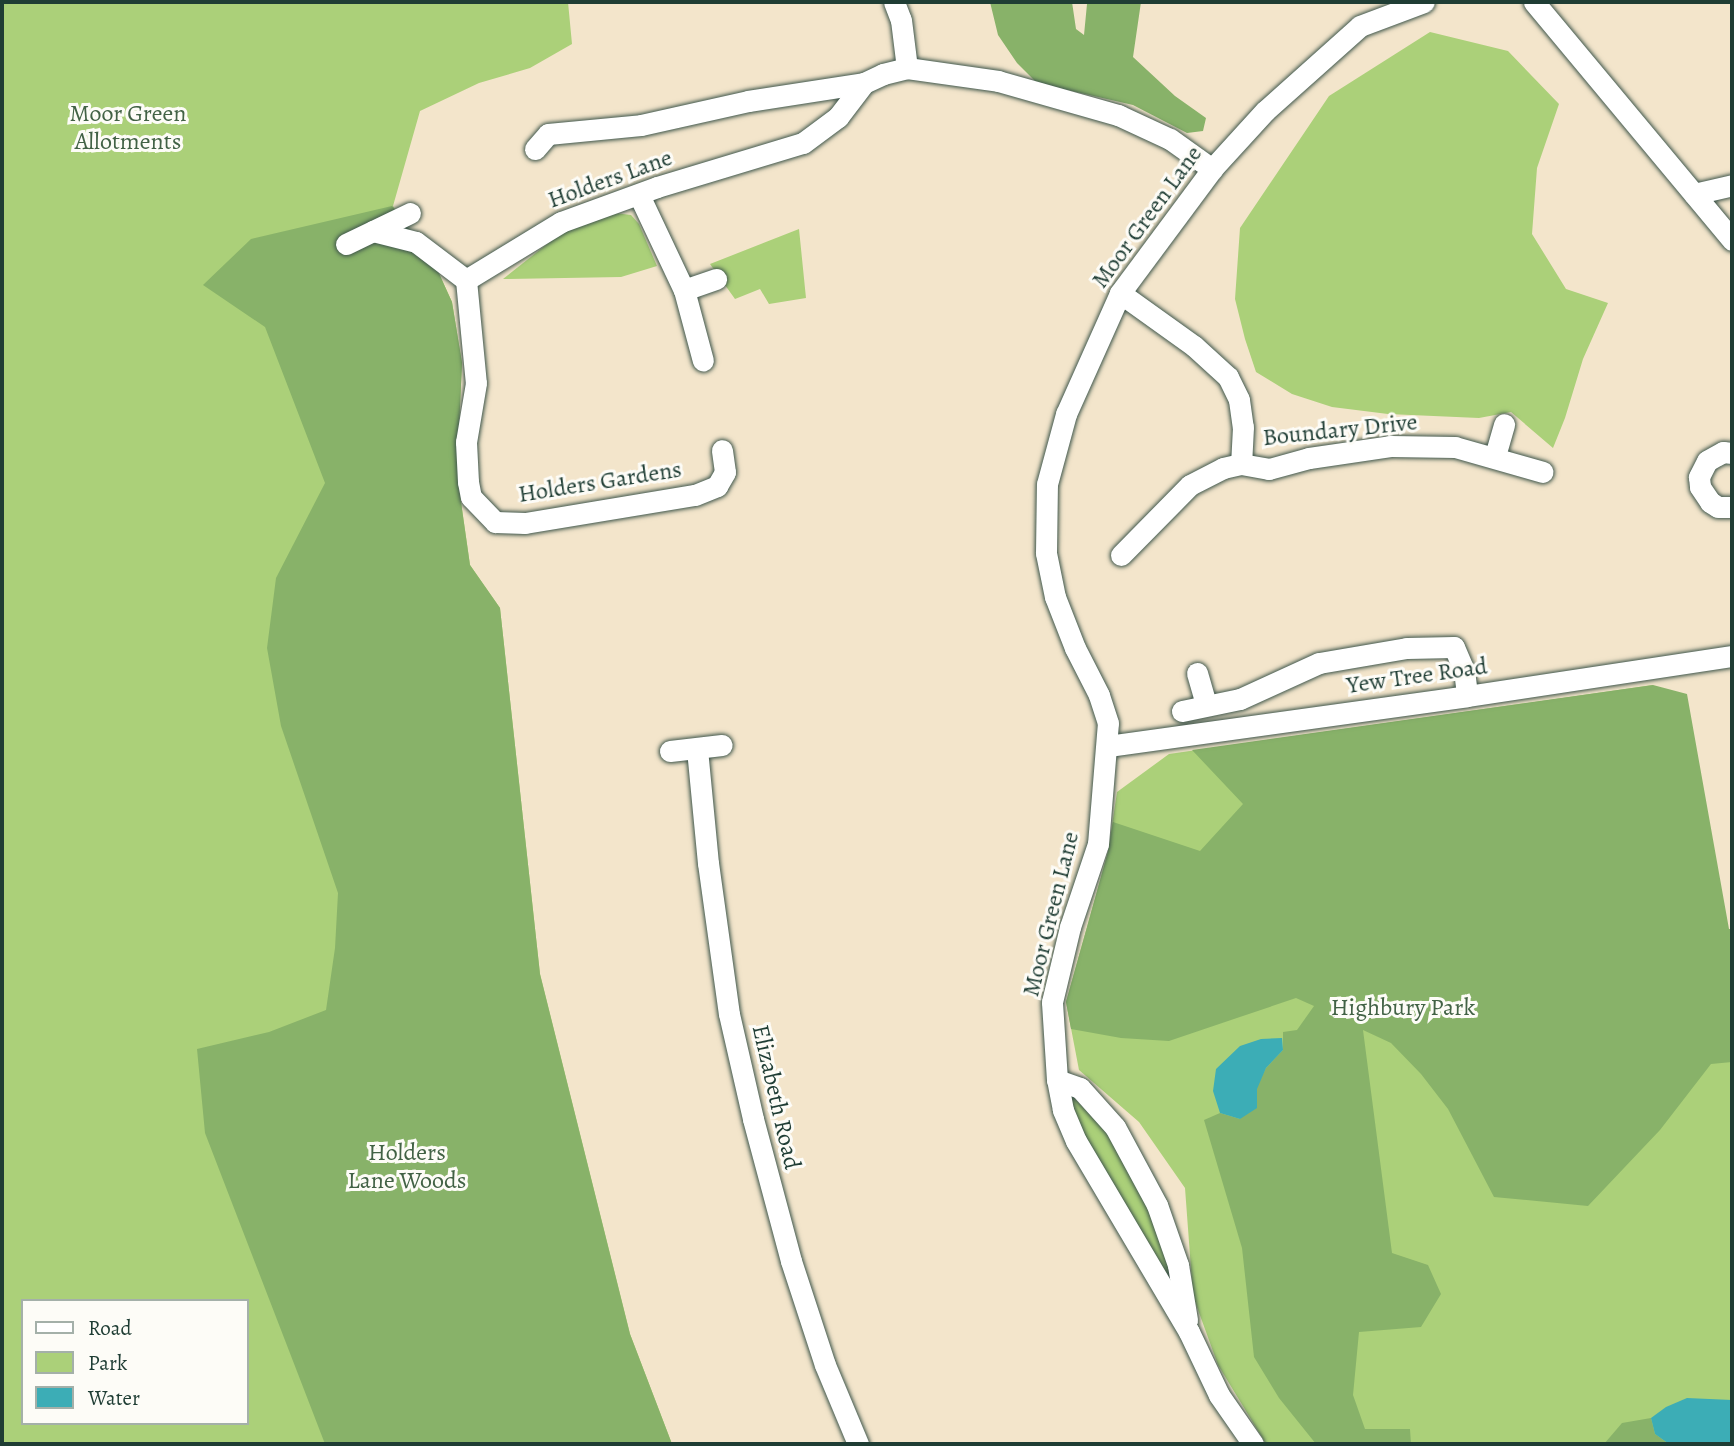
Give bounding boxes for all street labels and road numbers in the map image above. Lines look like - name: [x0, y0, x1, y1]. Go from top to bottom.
- street label: Moor Green Lane: [1086, 140, 1208, 294]
- street label: Holders Lane: [544, 143, 676, 215]
- street label: Boundary Drive: [1261, 408, 1419, 452]
- street label: Holders Gardens: [516, 455, 684, 509]
- street label: Yew Tree Road: [1345, 652, 1489, 700]
- street label: Moor Green Lane: [1017, 829, 1085, 999]
- street label: Elizabeth Road: [745, 1022, 807, 1172]

